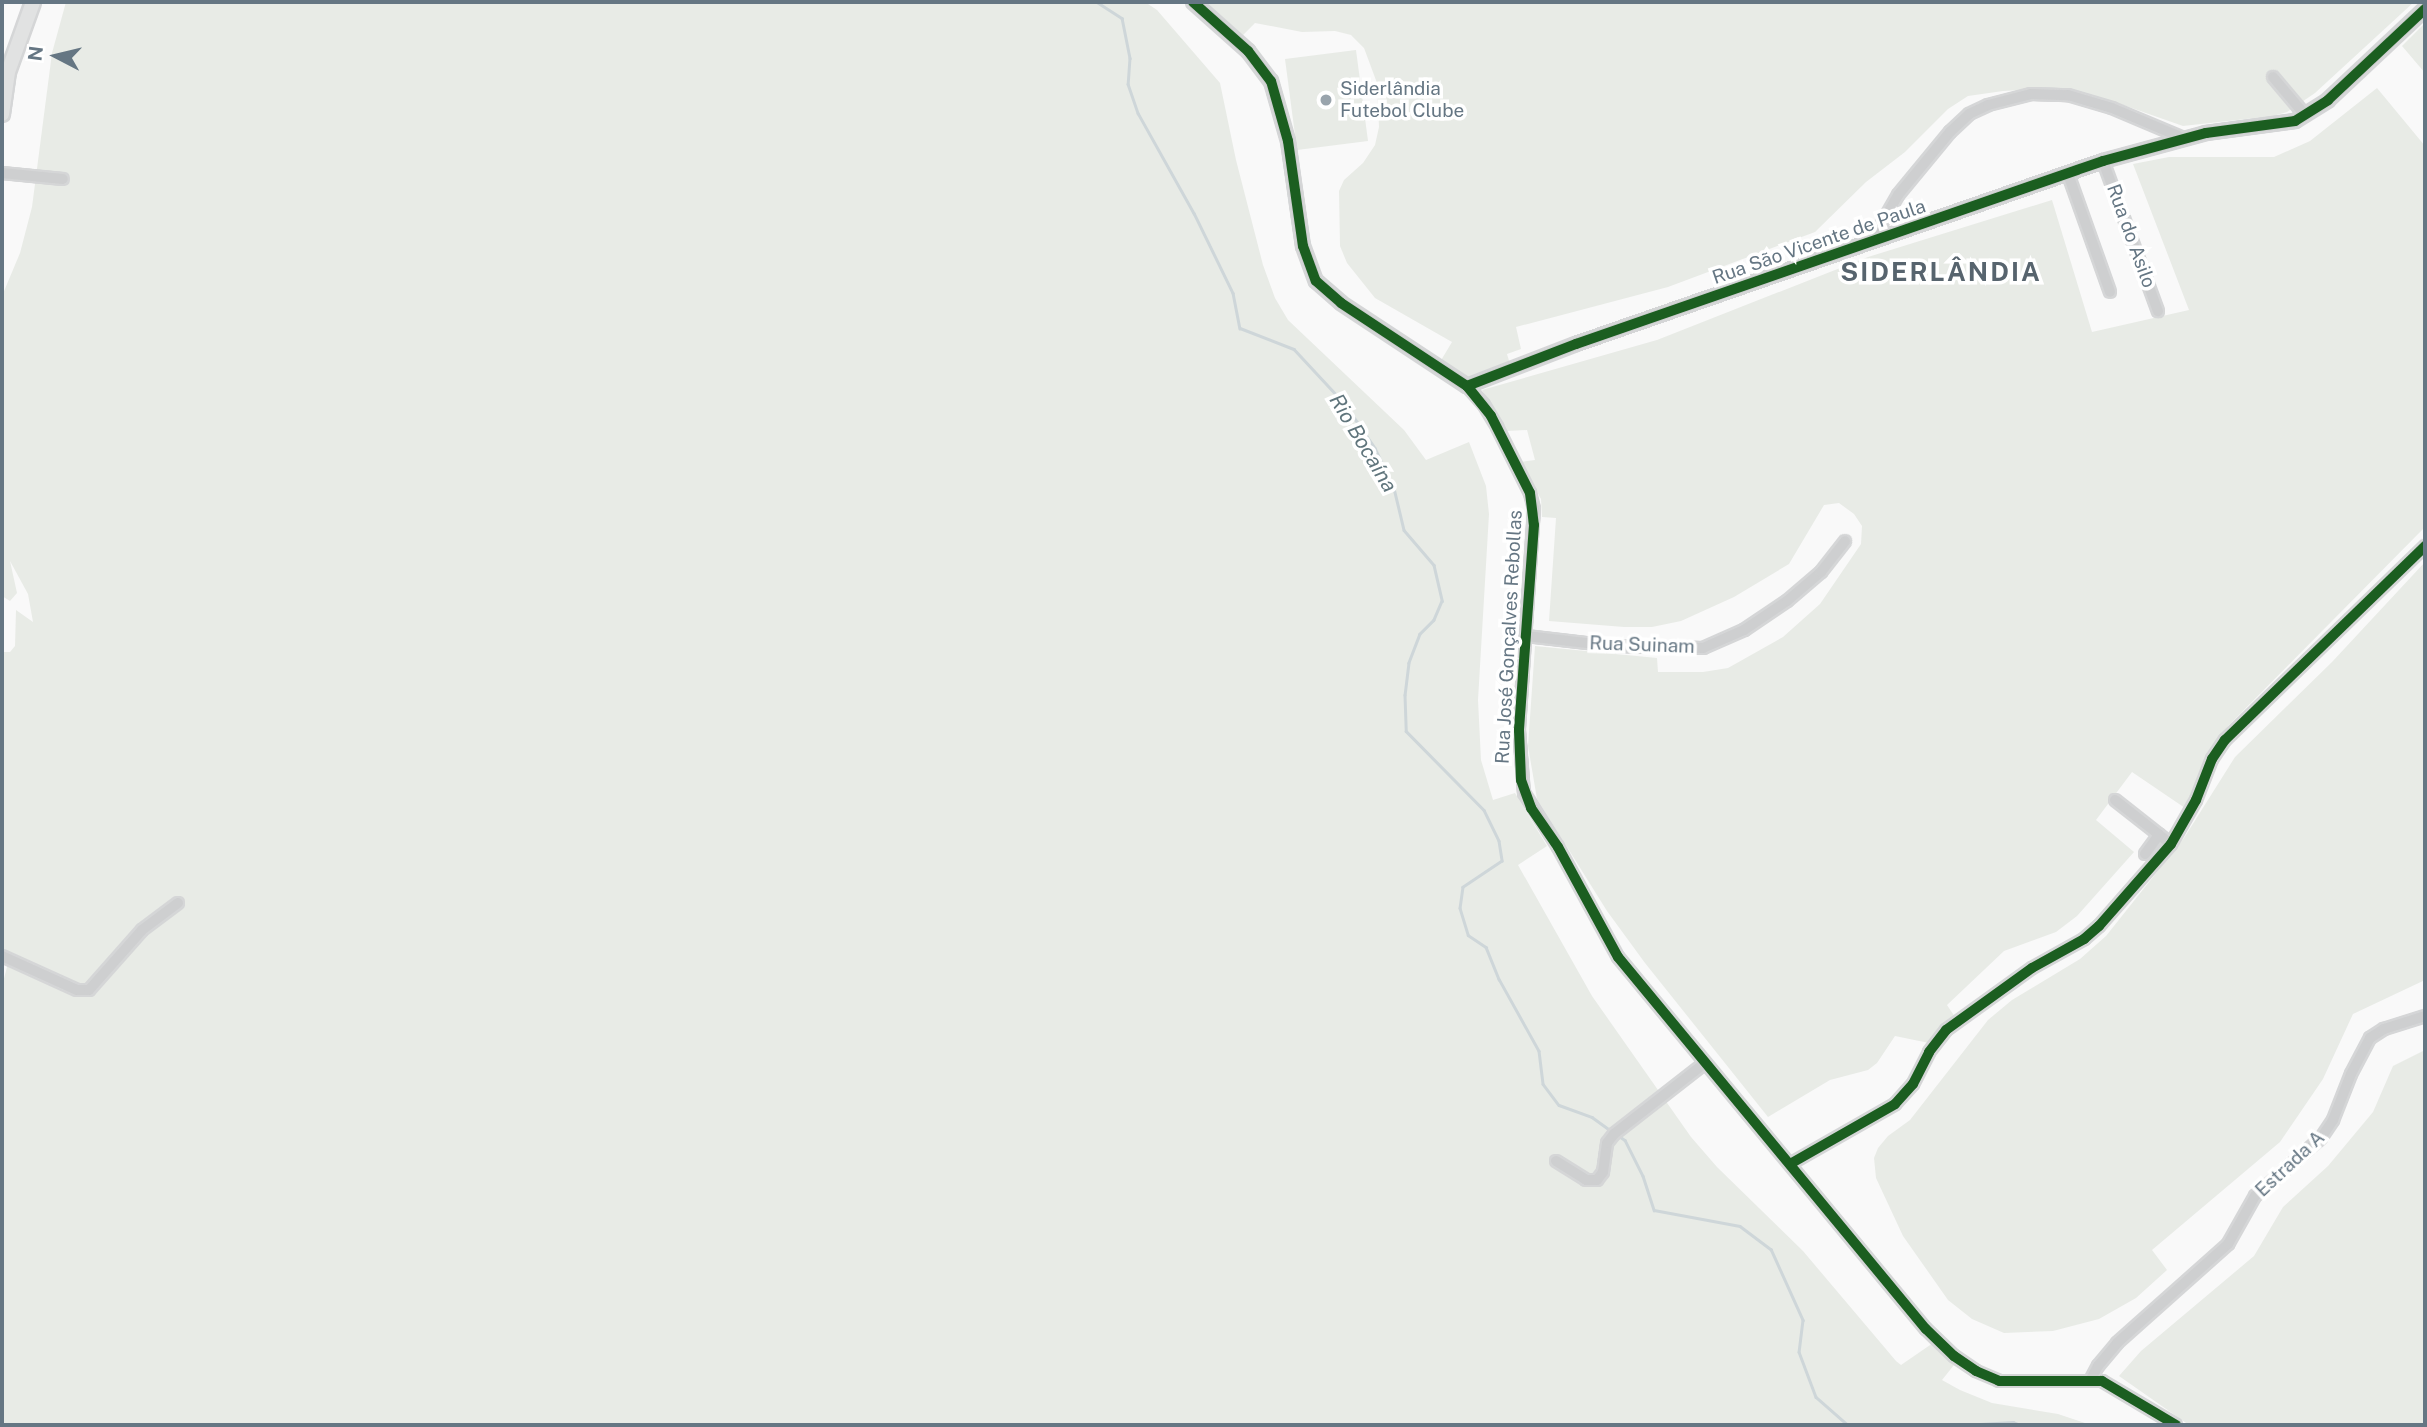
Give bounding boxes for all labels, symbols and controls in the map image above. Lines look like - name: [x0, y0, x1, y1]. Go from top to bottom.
- north arrow: [21, 21, 91, 91]
- text: N: [23, 45, 47, 62]
- place label: Siderlândia Futebol Clube: [1340, 78, 1464, 122]
- marker: Siderlândia Futebol Clube: [1318, 92, 1334, 108]
- street label: Rua do Asilo: [2102, 181, 2160, 291]
- street label: Rua São Vicente de Paula: [1709, 195, 1929, 289]
- district label: SIDERLÂNDIA: [1842, 256, 2040, 288]
- water label: Rio Bocaína: [1324, 389, 1402, 497]
- street label: Rua José Gonçalves Rebollas: [1491, 509, 1527, 765]
- street label: Rua Suinam: [1589, 632, 1695, 658]
- street label: Estrada A: [2251, 1126, 2329, 1202]

